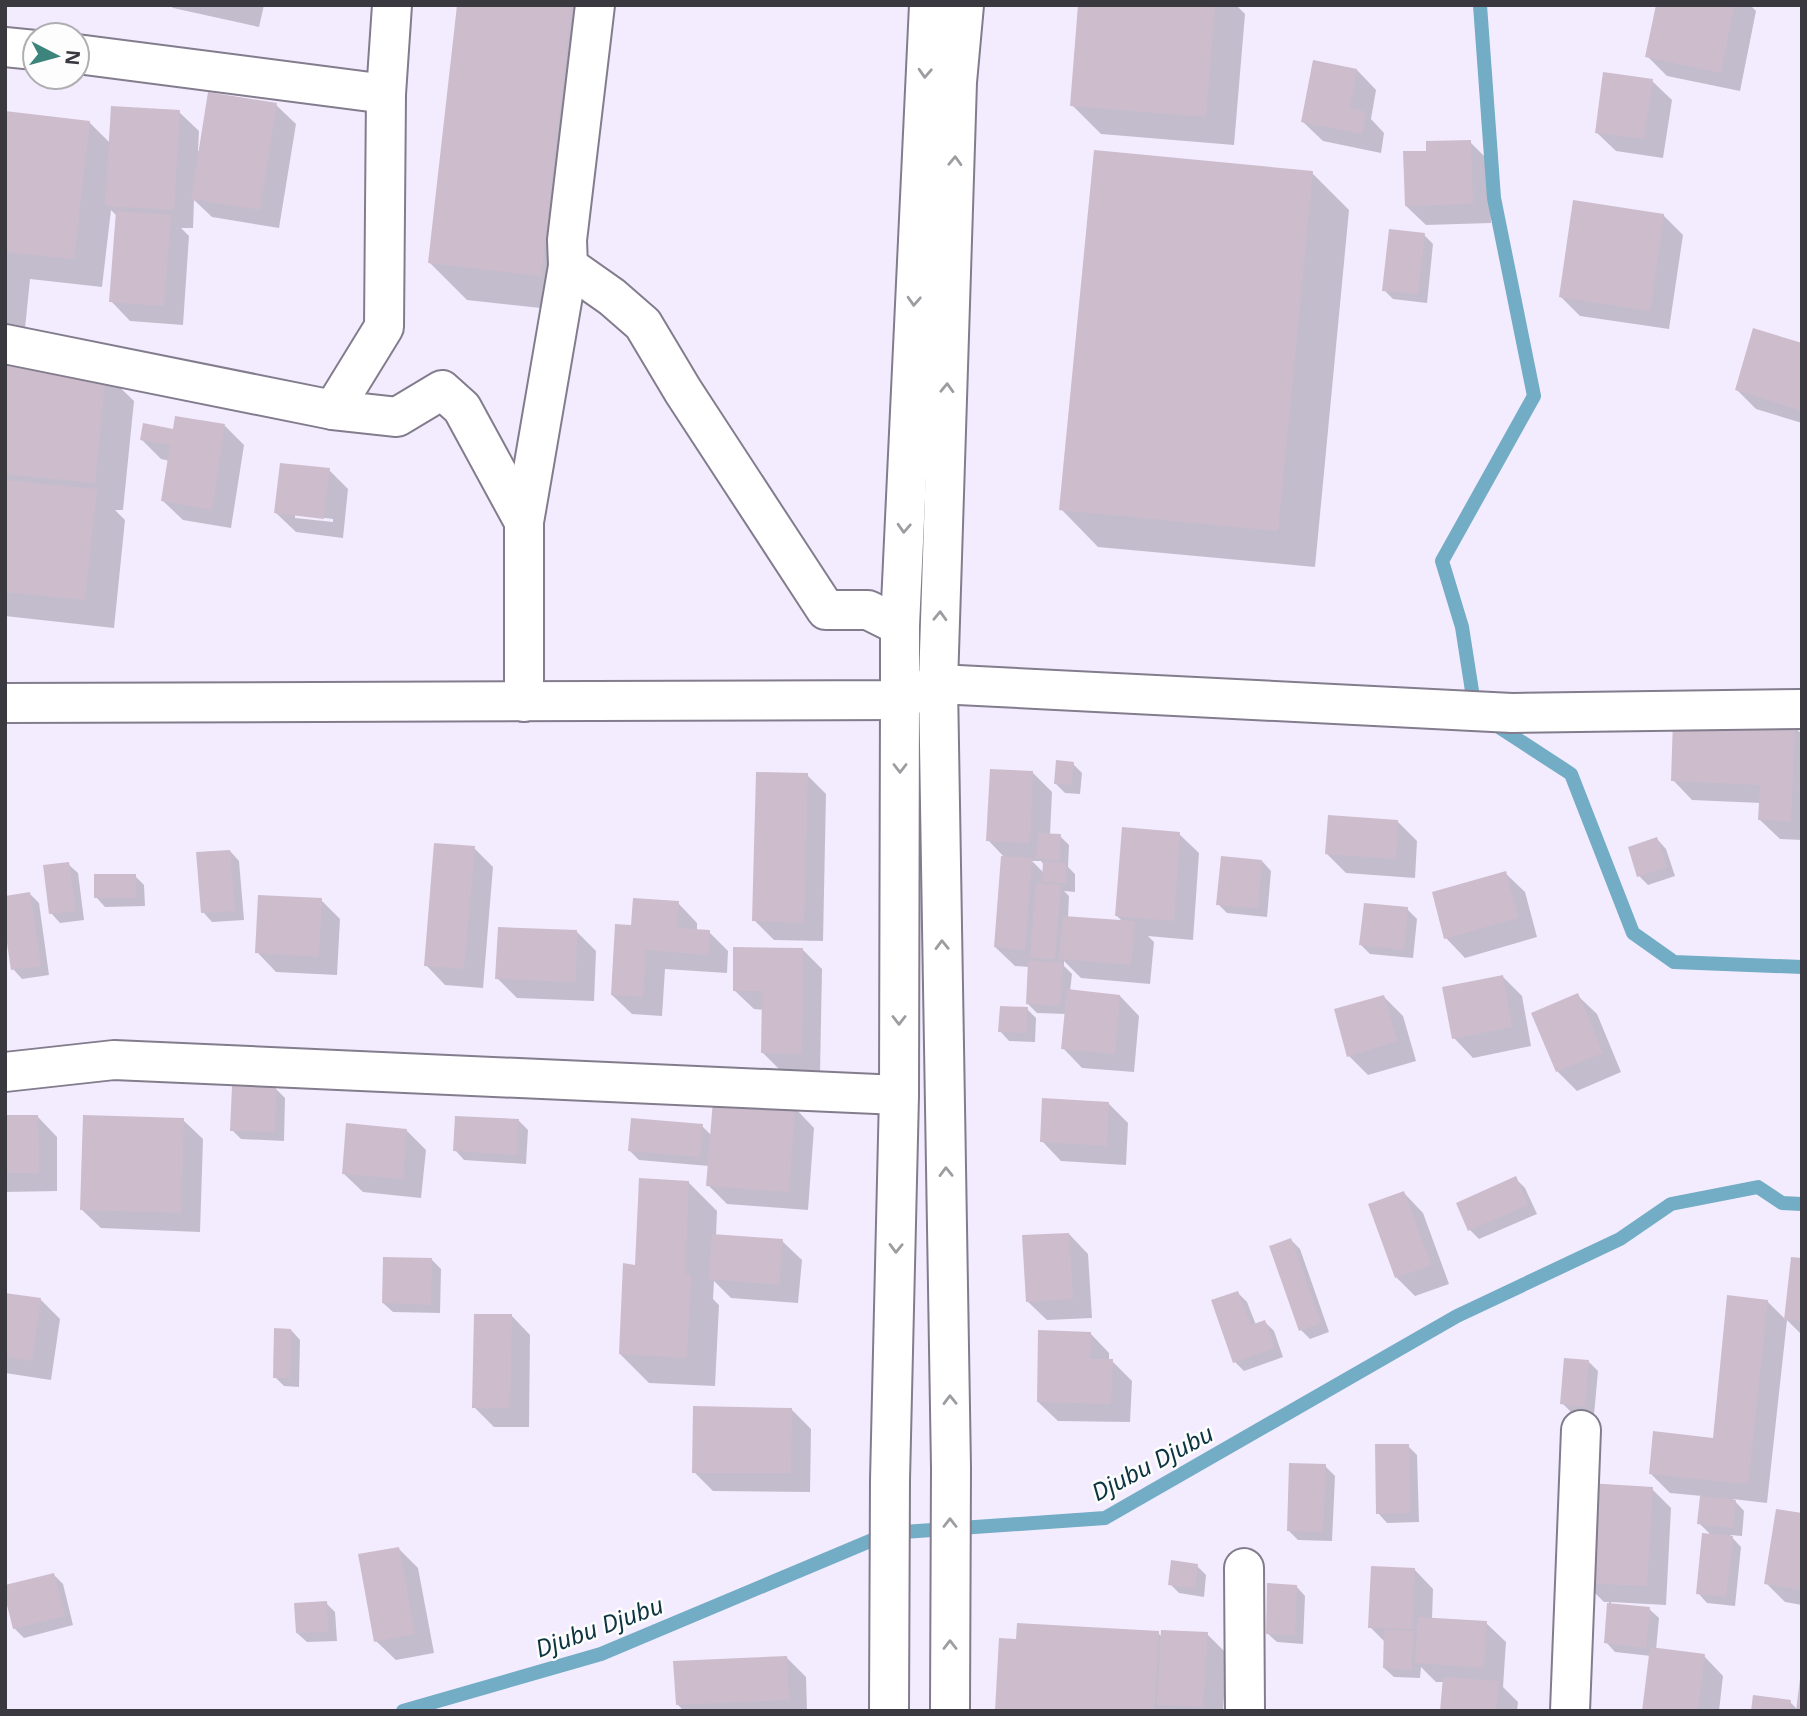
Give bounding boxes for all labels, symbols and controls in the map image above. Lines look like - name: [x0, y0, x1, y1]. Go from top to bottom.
- north arrow: [21, 21, 91, 91]
- text: N: [59, 49, 87, 67]
- one-way arrow: [918, 68, 933, 79]
- one-way arrow: [947, 155, 962, 166]
- one-way arrow: [907, 295, 922, 306]
- one-way arrow: [940, 383, 955, 394]
- one-way arrow: [897, 523, 912, 534]
- one-way arrow: [932, 610, 947, 621]
- one-way arrow: [892, 763, 908, 774]
- one-way arrow: [934, 939, 950, 950]
- one-way arrow: [891, 1015, 907, 1026]
- one-way arrow: [938, 1166, 954, 1177]
- one-way arrow: [888, 1242, 903, 1253]
- one-way arrow: [942, 1394, 957, 1405]
- water label: Djubu Djubu: [1085, 1416, 1219, 1508]
- one-way arrow: [942, 1517, 958, 1528]
- water label: Djubu Djubu: [530, 1588, 668, 1664]
- one-way arrow: [942, 1639, 958, 1649]

